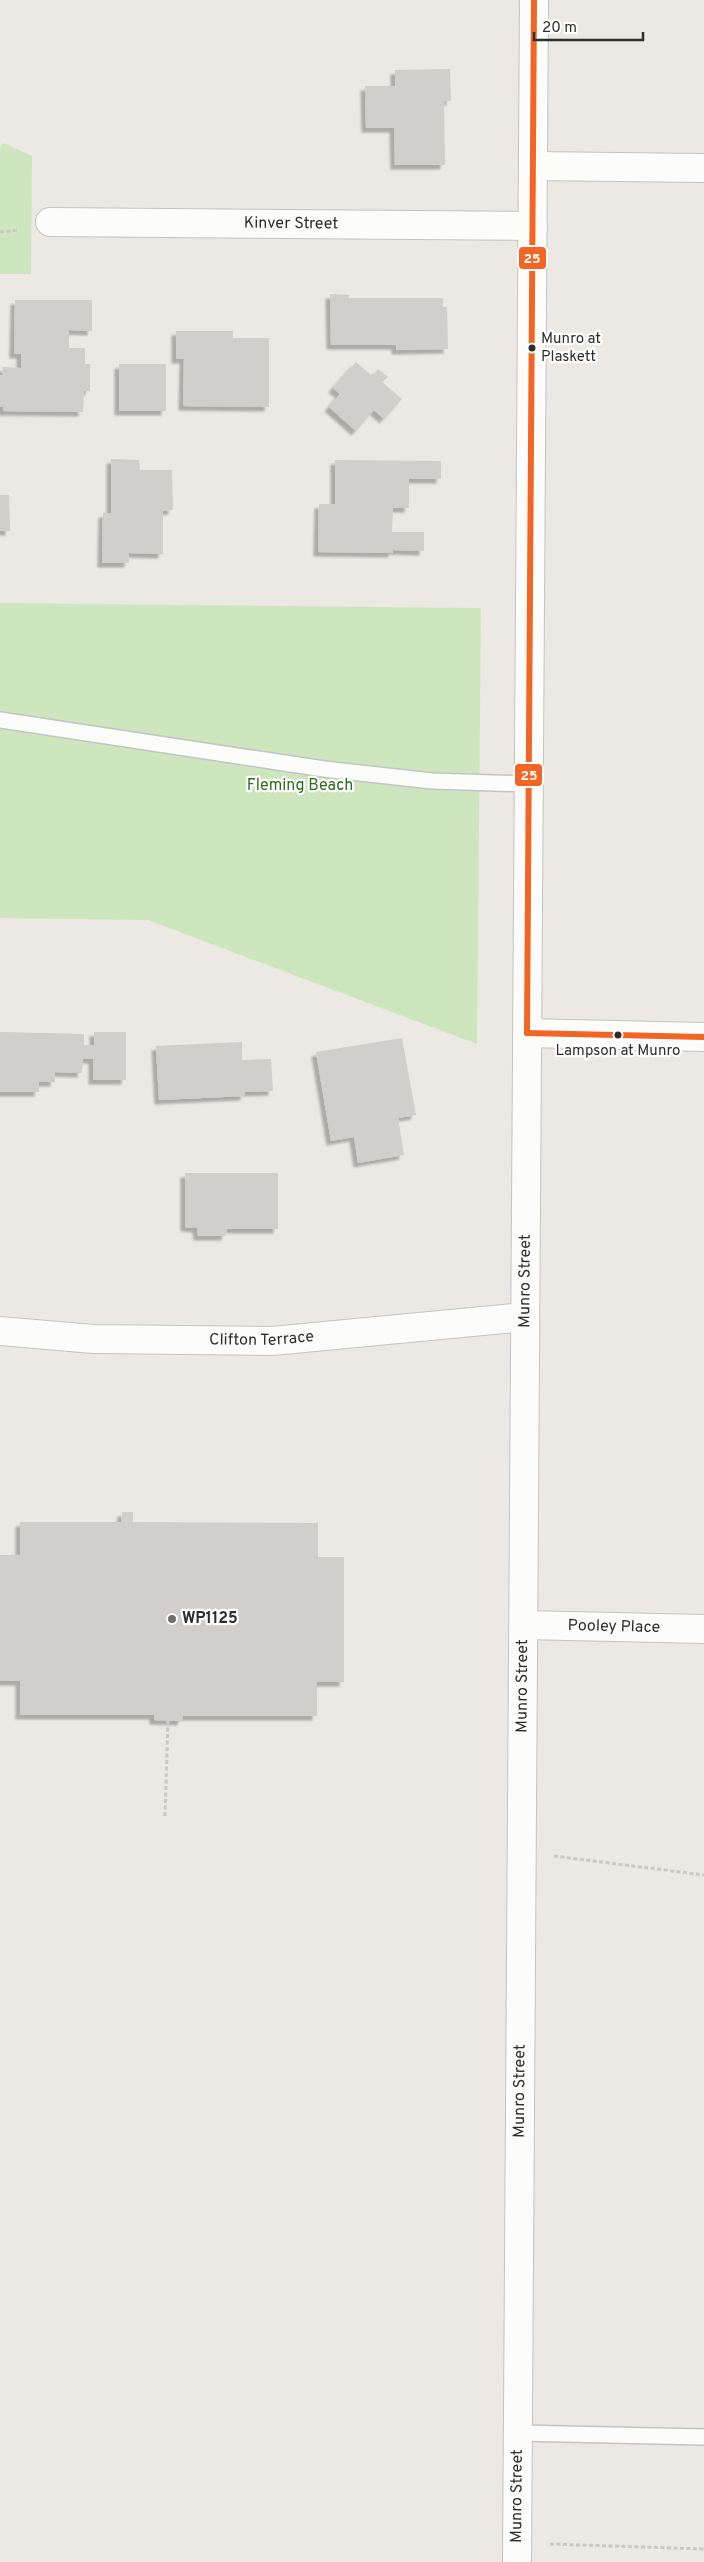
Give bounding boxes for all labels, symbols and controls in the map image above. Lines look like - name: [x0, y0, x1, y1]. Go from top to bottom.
- scale bar: [534, 10, 643, 42]
- text: 20 m: [542, 19, 577, 38]
- street label: Kinver Street: [244, 214, 338, 234]
- line badge: 25: [518, 246, 547, 270]
- text: 25: [523, 251, 541, 268]
- place label: Munro at Plaskett: [541, 330, 601, 367]
- marker: Munro at Plaskett: [527, 343, 537, 353]
- line badge: 25: [514, 763, 543, 787]
- text: 25: [520, 768, 538, 785]
- park label: Fleming Beach: [247, 776, 353, 796]
- marker: Lampson at Munro: [613, 1030, 623, 1040]
- place label: Lampson at Munro: [556, 1042, 680, 1061]
- street label: Munro Street: [515, 1234, 536, 1328]
- street label: Clifton Terrace: [209, 1327, 315, 1351]
- place label: WP1125: [182, 1609, 238, 1629]
- marker: WP1125: [166, 1613, 178, 1625]
- street label: Pooley Place: [567, 1616, 661, 1638]
- street label: Munro Street: [513, 1639, 533, 1733]
- street label: Munro Street: [510, 2044, 530, 2138]
- street label: Munro Street: [507, 2449, 528, 2543]

